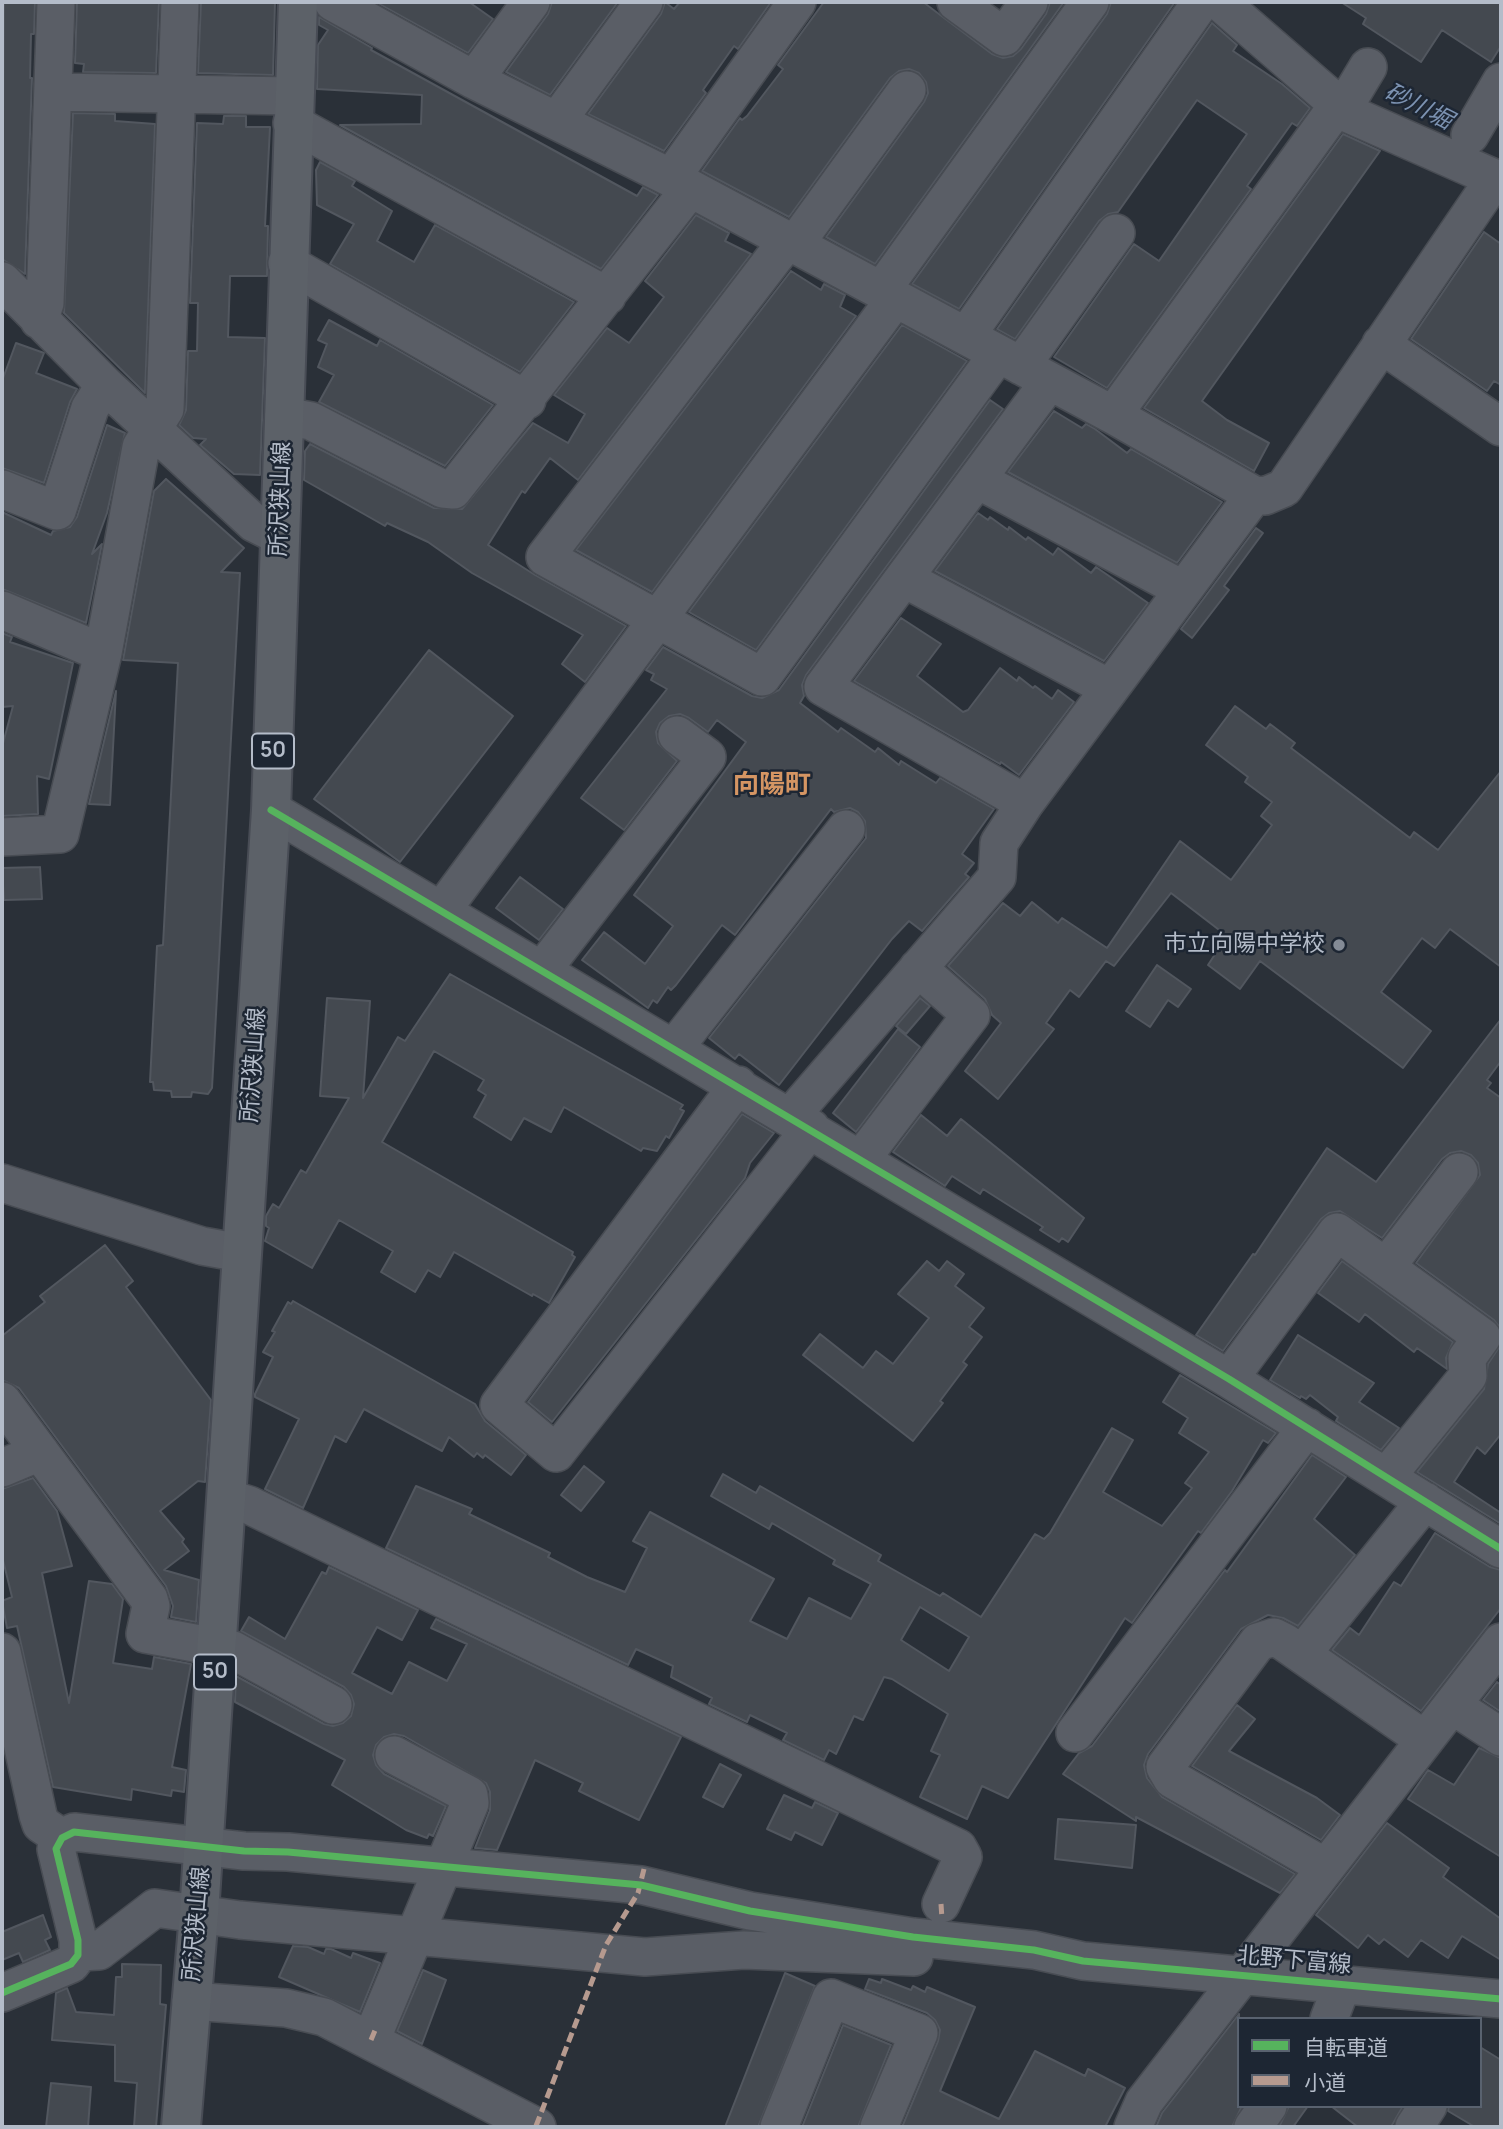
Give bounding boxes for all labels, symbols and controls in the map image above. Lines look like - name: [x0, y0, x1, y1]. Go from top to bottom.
- water label: 砂川堀: [1379, 78, 1457, 136]
- street label: 所沢狭山線: [265, 441, 297, 557]
- road number: 50: [252, 734, 294, 768]
- district label: 向陽町: [733, 770, 811, 802]
- place label: 市立向陽中学校: [1164, 931, 1325, 959]
- marker: 市立向陽中学校: [1331, 937, 1347, 953]
- street label: 所沢狭山線: [236, 1007, 272, 1123]
- road number: 50: [194, 1654, 236, 1690]
- street label: 所沢狭山線: [178, 1866, 216, 1982]
- street label: 北野下富線: [1236, 1942, 1352, 1980]
- legend: [1237, 2017, 1482, 2108]
- text: 自転車道: [1304, 2033, 1388, 2061]
- text: 小道: [1304, 2068, 1346, 2096]

